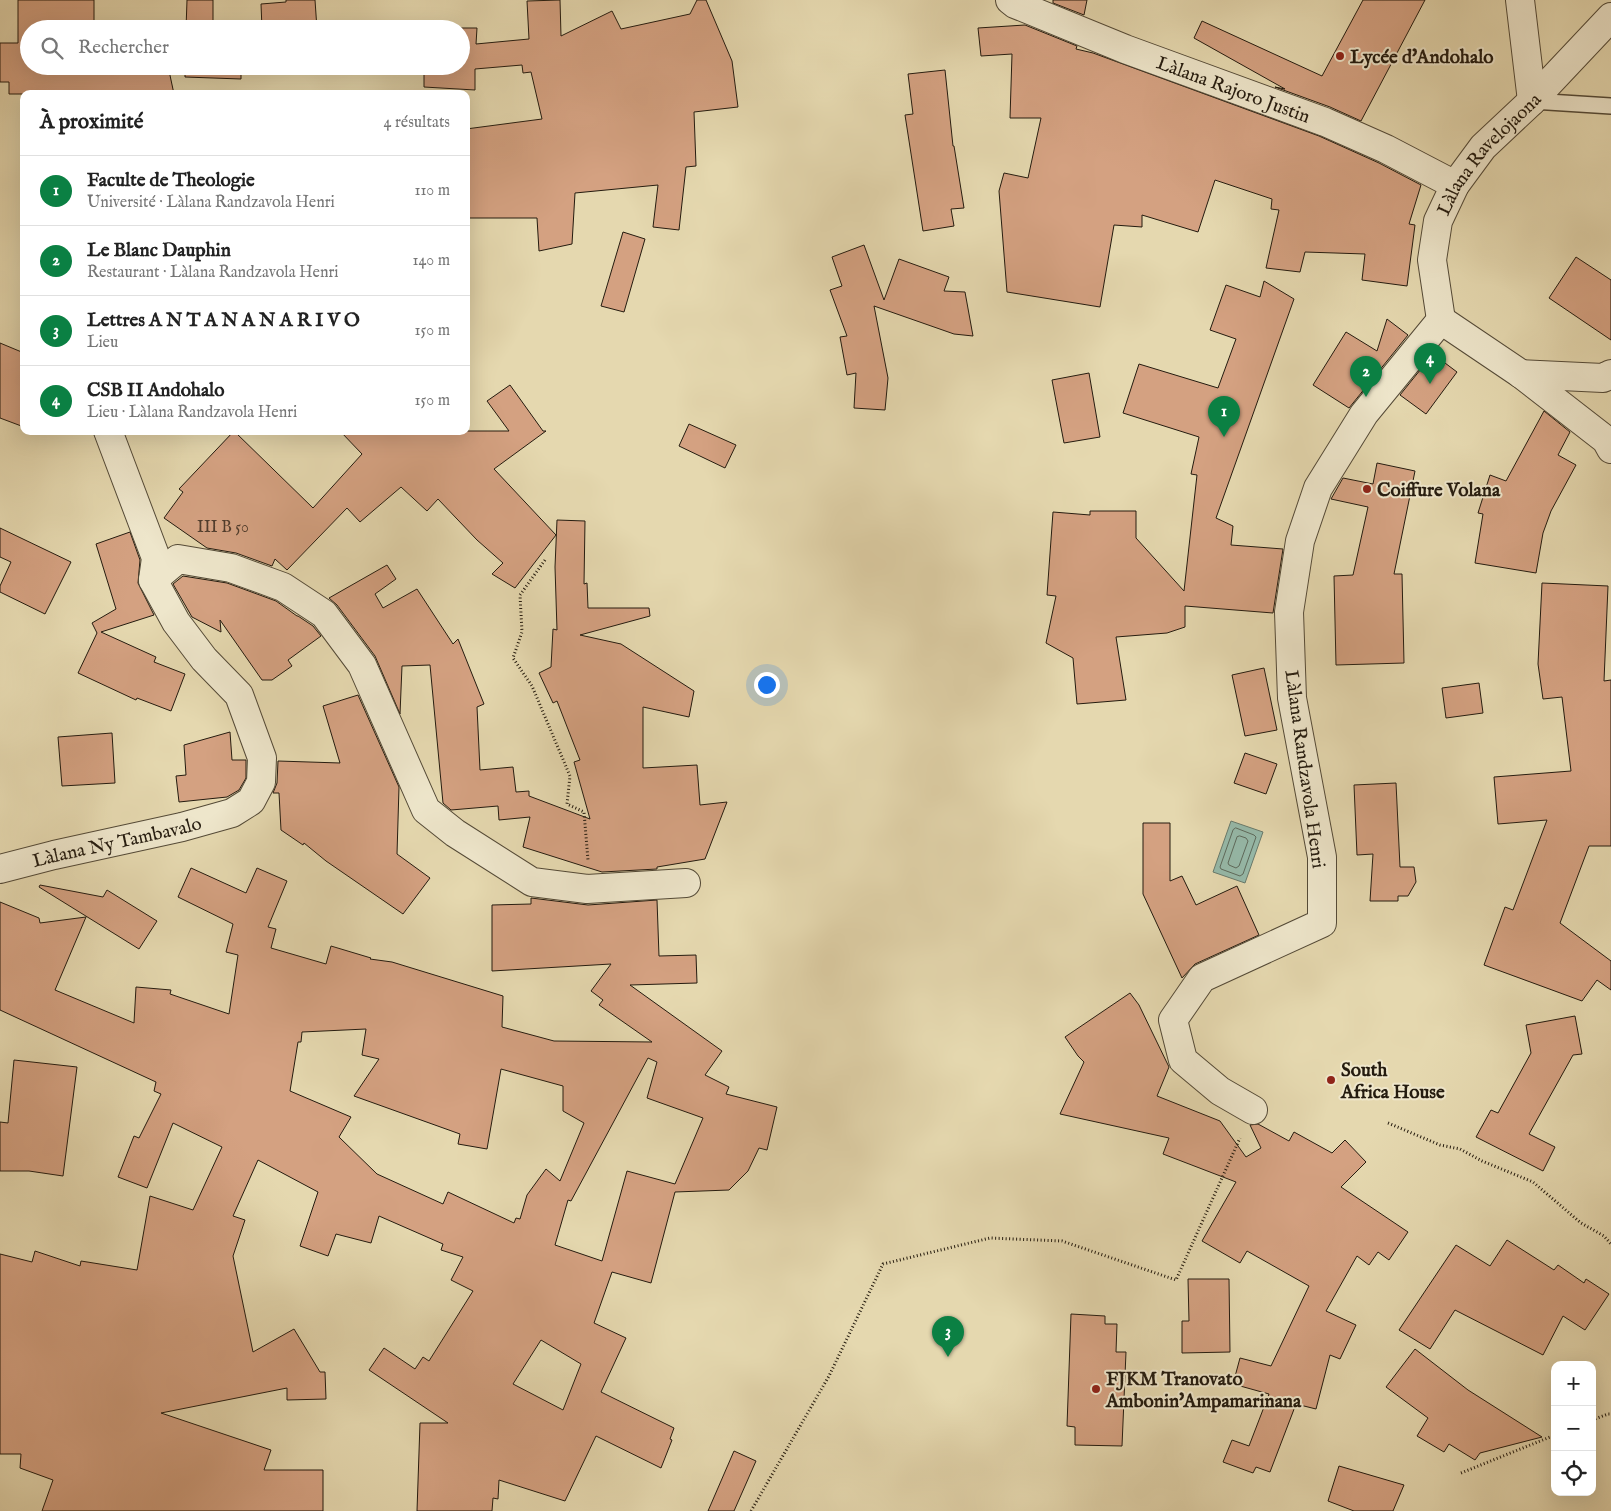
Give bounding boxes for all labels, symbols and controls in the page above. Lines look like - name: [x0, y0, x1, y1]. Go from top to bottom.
- search box: [20, 20, 470, 75]
- icon: search: [38, 34, 66, 62]
- text: Rechercher: [78, 36, 169, 60]
- place label: Lycée d'Andohalo: [1350, 46, 1493, 70]
- marker: Lycée d'Andohalo: [1334, 50, 1346, 62]
- street label: Làlana Rajoro Justin: [1153, 52, 1313, 130]
- street label: Làlana Ravelojaona: [1432, 88, 1548, 220]
- text: À proximité: [40, 109, 143, 136]
- text: 4 résultats: [384, 113, 450, 133]
- text: Faculte de Theologie: [87, 169, 255, 193]
- text: 1: [53, 181, 59, 201]
- text: 110 m: [414, 181, 450, 201]
- text: Université · Làlana Randzavola Henri: [87, 193, 335, 213]
- text: Le Blanc Dauphin: [87, 239, 231, 263]
- text: 2: [52, 251, 60, 271]
- text: 140 m: [412, 251, 450, 271]
- text: Restaurant · Làlana Randzavola Henri: [87, 263, 339, 283]
- text: Lettres A N T A N A N A R I V O: [87, 309, 360, 333]
- text: 3: [53, 321, 59, 341]
- text: 150 m: [415, 321, 450, 341]
- text: Lieu: [87, 333, 118, 353]
- pin: 4: [1414, 343, 1446, 384]
- pin: 2: [1350, 356, 1382, 397]
- text: CSB II Andohalo: [87, 379, 224, 403]
- text: 4: [52, 391, 60, 411]
- text: 150 m: [415, 391, 450, 411]
- pin: 1: [1208, 396, 1240, 437]
- text: Lieu · Làlana Randzavola Henri: [87, 403, 297, 423]
- place label: Coiffure Volana: [1377, 479, 1501, 503]
- marker: Coiffure Volana: [1361, 483, 1373, 495]
- house number: III B 50: [197, 518, 249, 538]
- street label: Làlana Randzavola Henri: [1278, 668, 1330, 870]
- your location: [754, 672, 780, 698]
- street label: Làlana Ny Tambavalo: [30, 812, 205, 874]
- place label: South Africa House: [1340, 1059, 1445, 1105]
- marker: South Africa House: [1325, 1074, 1337, 1086]
- pin: 3: [932, 1316, 964, 1357]
- map controls: [1551, 1361, 1596, 1496]
- button: +: [1551, 1361, 1596, 1406]
- place label: FJKM Tranovato Ambonin'Ampamarinana: [1105, 1368, 1302, 1414]
- marker: FJKM Tranovato Ambonin'Ampamarinana: [1090, 1383, 1102, 1395]
- button: −: [1551, 1406, 1596, 1451]
- button: locate: [1551, 1451, 1596, 1496]

